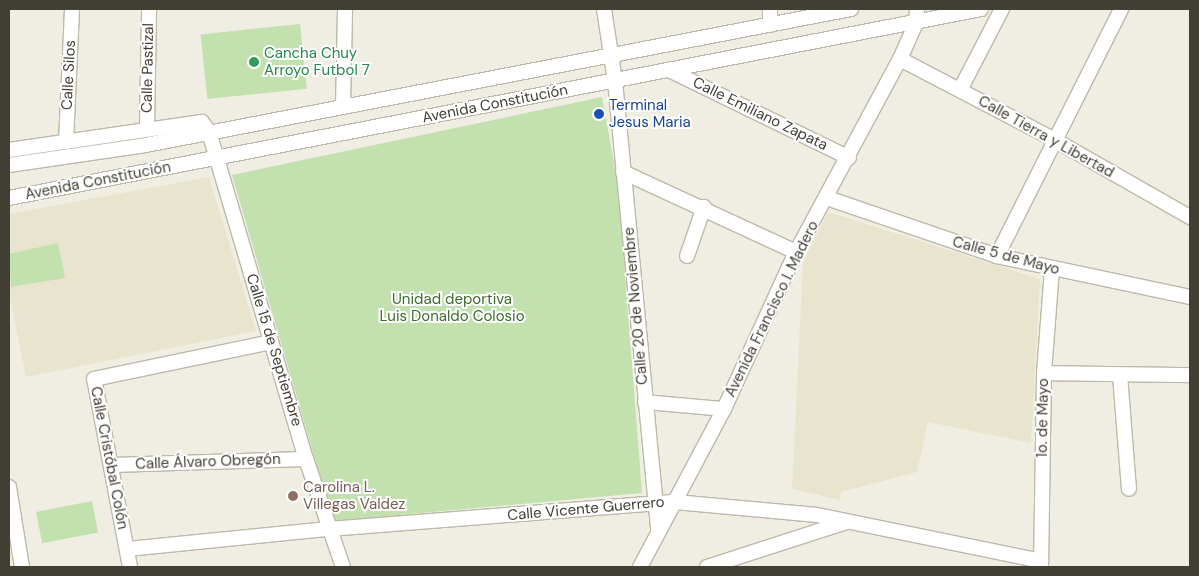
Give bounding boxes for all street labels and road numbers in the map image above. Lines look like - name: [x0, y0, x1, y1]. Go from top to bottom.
- street label: Calle Pastizal: [138, 23, 158, 113]
- street label: Calle Silos: [58, 39, 80, 111]
- street label: Calle Emiliano Zapata: [690, 74, 830, 154]
- street label: Avenida Constitución: [421, 81, 569, 127]
- street label: Calle Tierra y Libertad: [975, 92, 1117, 182]
- street label: Avenida Constitución: [24, 158, 172, 204]
- street label: Avenida Francisco I. Madero: [721, 218, 823, 400]
- street label: Calle 20 de Noviembre: [620, 226, 652, 386]
- street label: Calle 5 de Mayo: [950, 233, 1062, 279]
- street label: Calle 15 de Septiembre: [242, 271, 306, 429]
- street label: 1o. de Mayo: [1033, 378, 1053, 458]
- street label: Calle Cristóbal Colón: [86, 385, 132, 531]
- street label: Calle Álvaro Obregón: [135, 450, 281, 474]
- street label: Calle Vicente Guerrero: [507, 493, 665, 525]

